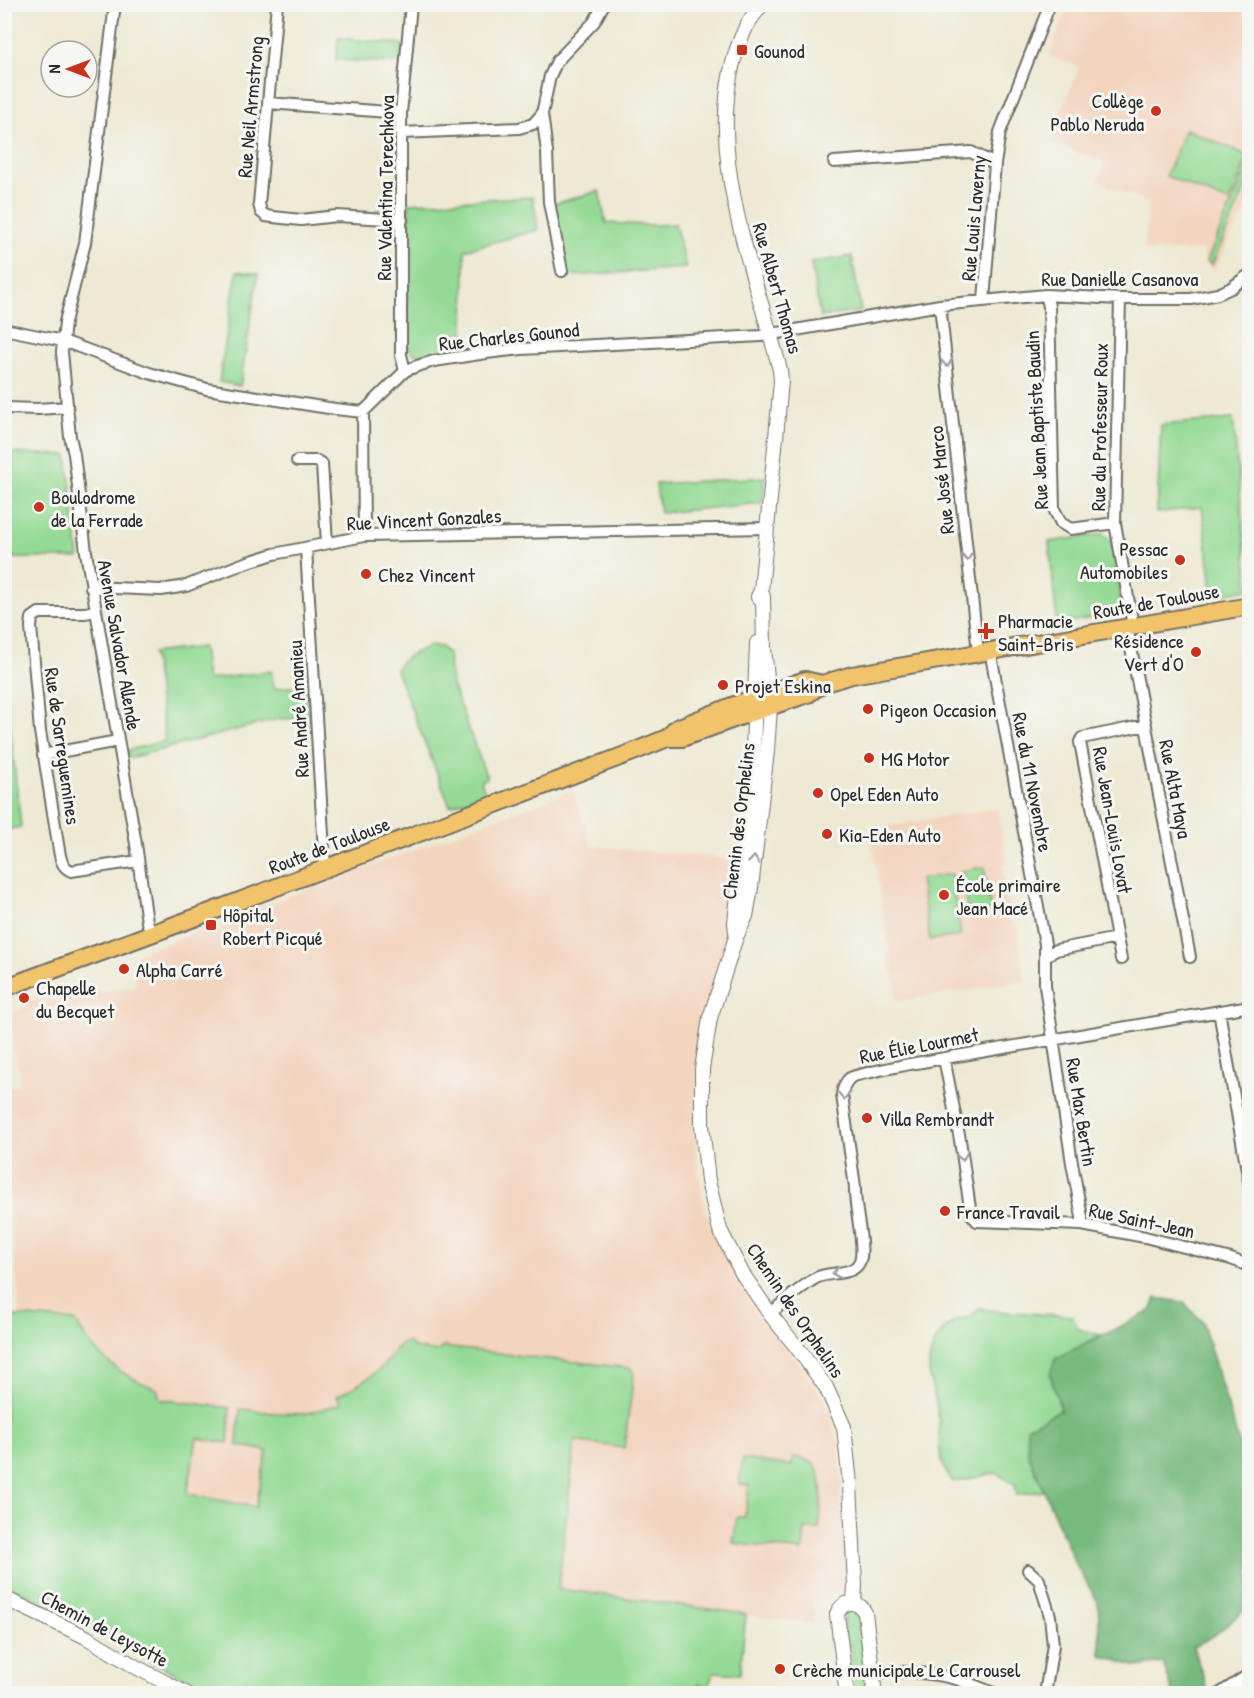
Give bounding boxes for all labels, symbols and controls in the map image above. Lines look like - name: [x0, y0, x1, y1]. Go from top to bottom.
- street label: Rue Neil Armstrong: [230, 35, 270, 179]
- place label: Gounod: [754, 37, 805, 64]
- north arrow: [39, 39, 99, 99]
- marker: Gounod: [735, 43, 749, 57]
- text: N: [43, 64, 65, 73]
- place label: Collège Pablo Neruda: [1050, 87, 1144, 137]
- street label: Rue Valentina Terechkova: [370, 95, 400, 281]
- marker: Collège Pablo Neruda: [1149, 104, 1163, 118]
- street label: Rue Louis Laverny: [954, 154, 992, 282]
- street label: Rue Albert Thomas: [746, 219, 810, 357]
- street label: Rue Danielle Casanova: [1042, 265, 1199, 292]
- street label: Rue Charles Gounod: [438, 315, 581, 357]
- street label: Rue Jean Baptiste Baudin: [1018, 330, 1054, 510]
- street label: Rue du Professeur Roux: [1084, 343, 1114, 511]
- one-way arrow: [940, 358, 953, 367]
- street label: Rue José Marco: [922, 425, 960, 535]
- place label: Boulodrome de la Ferrade: [51, 483, 144, 533]
- marker: Boulodrome de la Ferrade: [32, 500, 46, 514]
- street label: Rue Vincent Gonzales: [346, 501, 502, 537]
- place label: Pessac Automobiles: [1080, 535, 1168, 585]
- one-way arrow: [960, 552, 973, 561]
- marker: Pessac Automobiles: [1173, 553, 1187, 567]
- street label: Avenue Salvador Allende: [92, 558, 148, 732]
- place label: Chez Vincent: [378, 561, 476, 588]
- marker: Chez Vincent: [359, 567, 373, 581]
- street label: Route de Toulouse: [1091, 577, 1221, 625]
- place label: Pharmacie Saint-Bris: [998, 607, 1074, 657]
- marker: Pharmacie Saint-Bris: [979, 624, 993, 638]
- place label: Résidence Vert d'O: [1114, 627, 1184, 677]
- street label: Rue André Amanieu: [281, 640, 315, 778]
- marker: Résidence Vert d'O: [1189, 645, 1203, 659]
- street label: Rue de Sarreguemines: [39, 666, 87, 826]
- place label: Projet Eskina: [735, 672, 831, 699]
- marker: Projet Eskina: [716, 678, 730, 692]
- place label: Pigeon Occasion: [880, 696, 996, 723]
- marker: Pigeon Occasion: [861, 702, 875, 716]
- street label: Rue du 11 Novembre: [1006, 710, 1060, 854]
- street label: Rue Alta Maya: [1153, 737, 1199, 841]
- street label: Chemin des Orphelins: [715, 741, 761, 901]
- place label: MG Motor: [881, 745, 950, 772]
- street label: Rue Jean-Louis Lovat: [1087, 745, 1139, 897]
- marker: MG Motor: [862, 751, 876, 765]
- place label: Opel Eden Auto: [830, 780, 939, 807]
- marker: Opel Eden Auto: [811, 786, 825, 800]
- street label: Route de Toulouse: [265, 810, 393, 880]
- place label: Kia-Eden Auto: [839, 821, 941, 848]
- marker: Kia-Eden Auto: [820, 827, 834, 841]
- one-way arrow: [747, 855, 760, 865]
- place label: École primaire Jean Macé: [956, 871, 1061, 921]
- marker: École primaire Jean Macé: [937, 888, 951, 902]
- place label: Hôpital Robert Picqué: [223, 901, 323, 951]
- marker: Hôpital Robert Picqué: [204, 918, 218, 932]
- place label: Alpha Carré: [136, 956, 223, 983]
- marker: Alpha Carré: [117, 962, 131, 976]
- place label: Chapelle du Becquet: [36, 974, 115, 1024]
- marker: Chapelle du Becquet: [17, 991, 31, 1005]
- street label: Rue Élie Lourmet: [857, 1020, 982, 1070]
- street label: Rue Max Bertin: [1060, 1056, 1104, 1168]
- one-way arrow: [838, 1091, 850, 1100]
- place label: Villa Rembrandt: [879, 1105, 995, 1132]
- marker: Villa Rembrandt: [860, 1111, 874, 1125]
- one-way arrow: [956, 1152, 968, 1161]
- street label: Rue Saint-Jean: [1087, 1196, 1197, 1244]
- place label: France Travail: [956, 1198, 1061, 1225]
- marker: France Travail: [938, 1204, 952, 1218]
- street label: Chemin des Orphelins: [741, 1237, 851, 1383]
- one-way arrow: [831, 1267, 841, 1279]
- street label: Chemin de Leysotte: [37, 1583, 174, 1673]
- place label: Crèche municipale Le Carrousel: [792, 1656, 1021, 1683]
- marker: Crèche municipale Le Carrousel: [773, 1662, 787, 1676]

